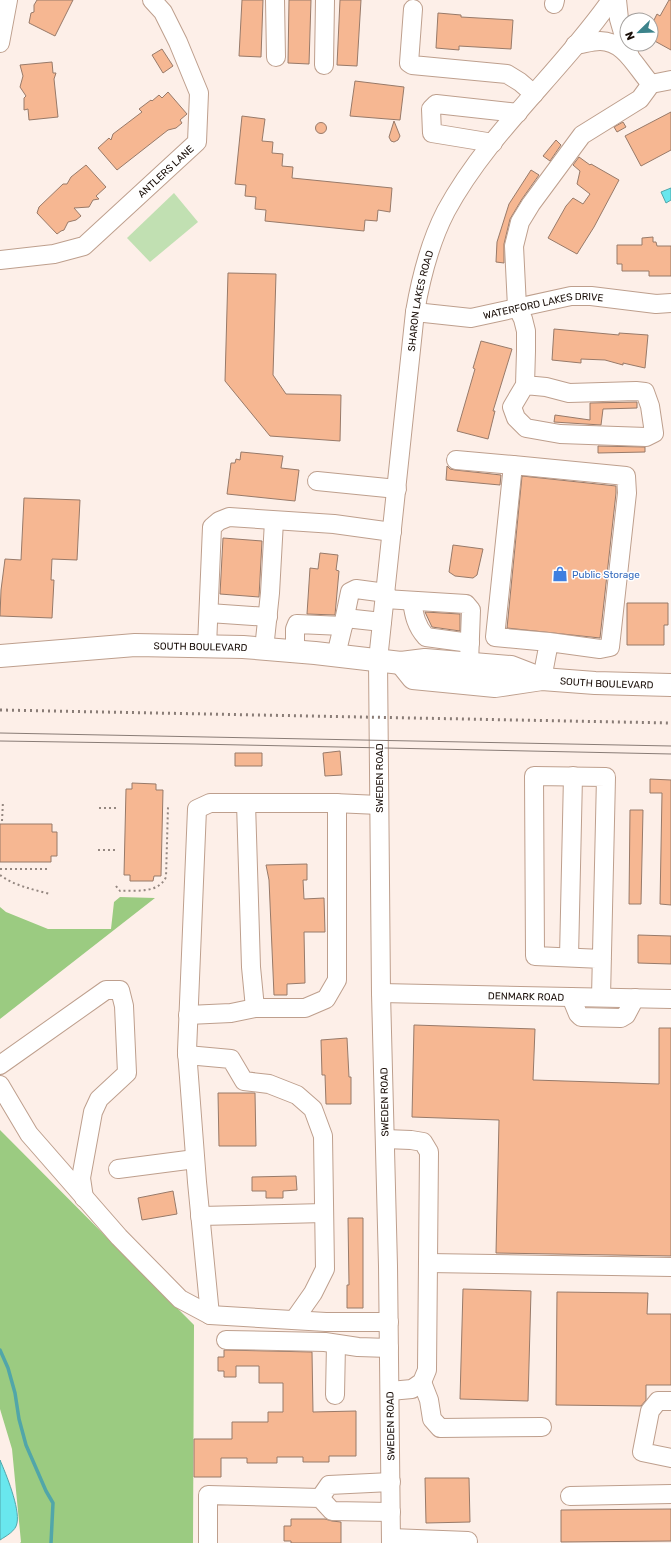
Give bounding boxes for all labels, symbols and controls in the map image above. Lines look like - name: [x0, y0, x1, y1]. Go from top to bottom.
- north arrow: [619, 12, 659, 52]
- text: N: [623, 29, 638, 42]
- street label: ANTLERS LANE: [136, 143, 197, 201]
- street label: SHARON LAKES ROAD: [406, 249, 436, 352]
- street label: WATERFORD LAKES DRIVE: [482, 291, 604, 322]
- shop icon: Public Storage: [551, 565, 569, 583]
- place label: Public Storage: [572, 569, 640, 581]
- street label: SOUTH BOULEVARD: [154, 640, 248, 654]
- street label: SOUTH BOULEVARD: [559, 675, 654, 692]
- street label: SWEDEN ROAD: [374, 743, 386, 813]
- street label: DENMARK ROAD: [488, 990, 564, 1004]
- street label: SWEDEN ROAD: [378, 1067, 392, 1137]
- street label: SWEDEN ROAD: [384, 1391, 398, 1461]

